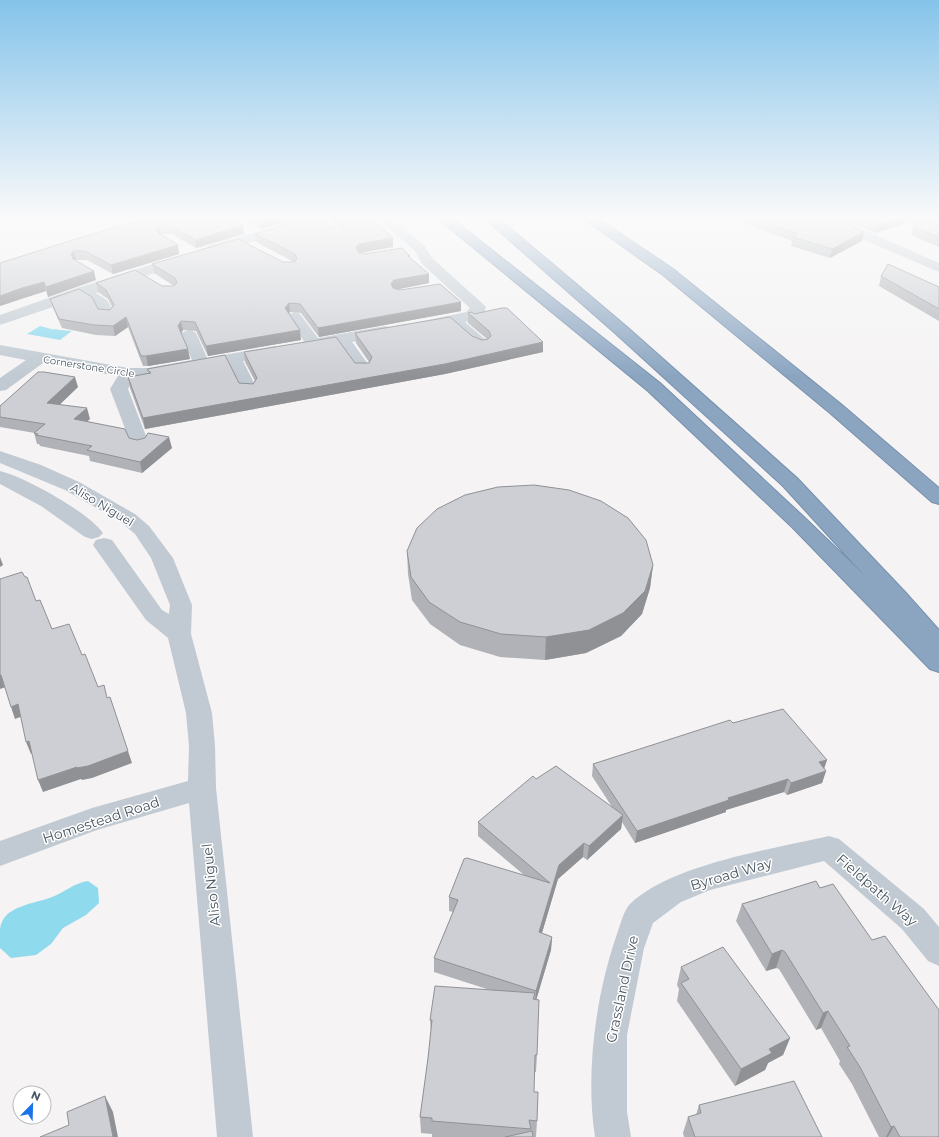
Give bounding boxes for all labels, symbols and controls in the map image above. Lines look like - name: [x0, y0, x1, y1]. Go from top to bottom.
- street label: Cornerstone Circle: [42, 353, 135, 380]
- street label: Aliso Niguel: [68, 480, 137, 529]
- street label: Homestead Road: [40, 793, 162, 847]
- street label: Aliso Niguel: [198, 843, 224, 927]
- street label: Fieldpath Way: [833, 850, 921, 930]
- street label: Byroad Way: [688, 854, 774, 894]
- street label: Grassland Drive: [602, 934, 642, 1044]
- north arrow: [12, 1085, 52, 1125]
- text: N: [29, 1088, 43, 1104]

